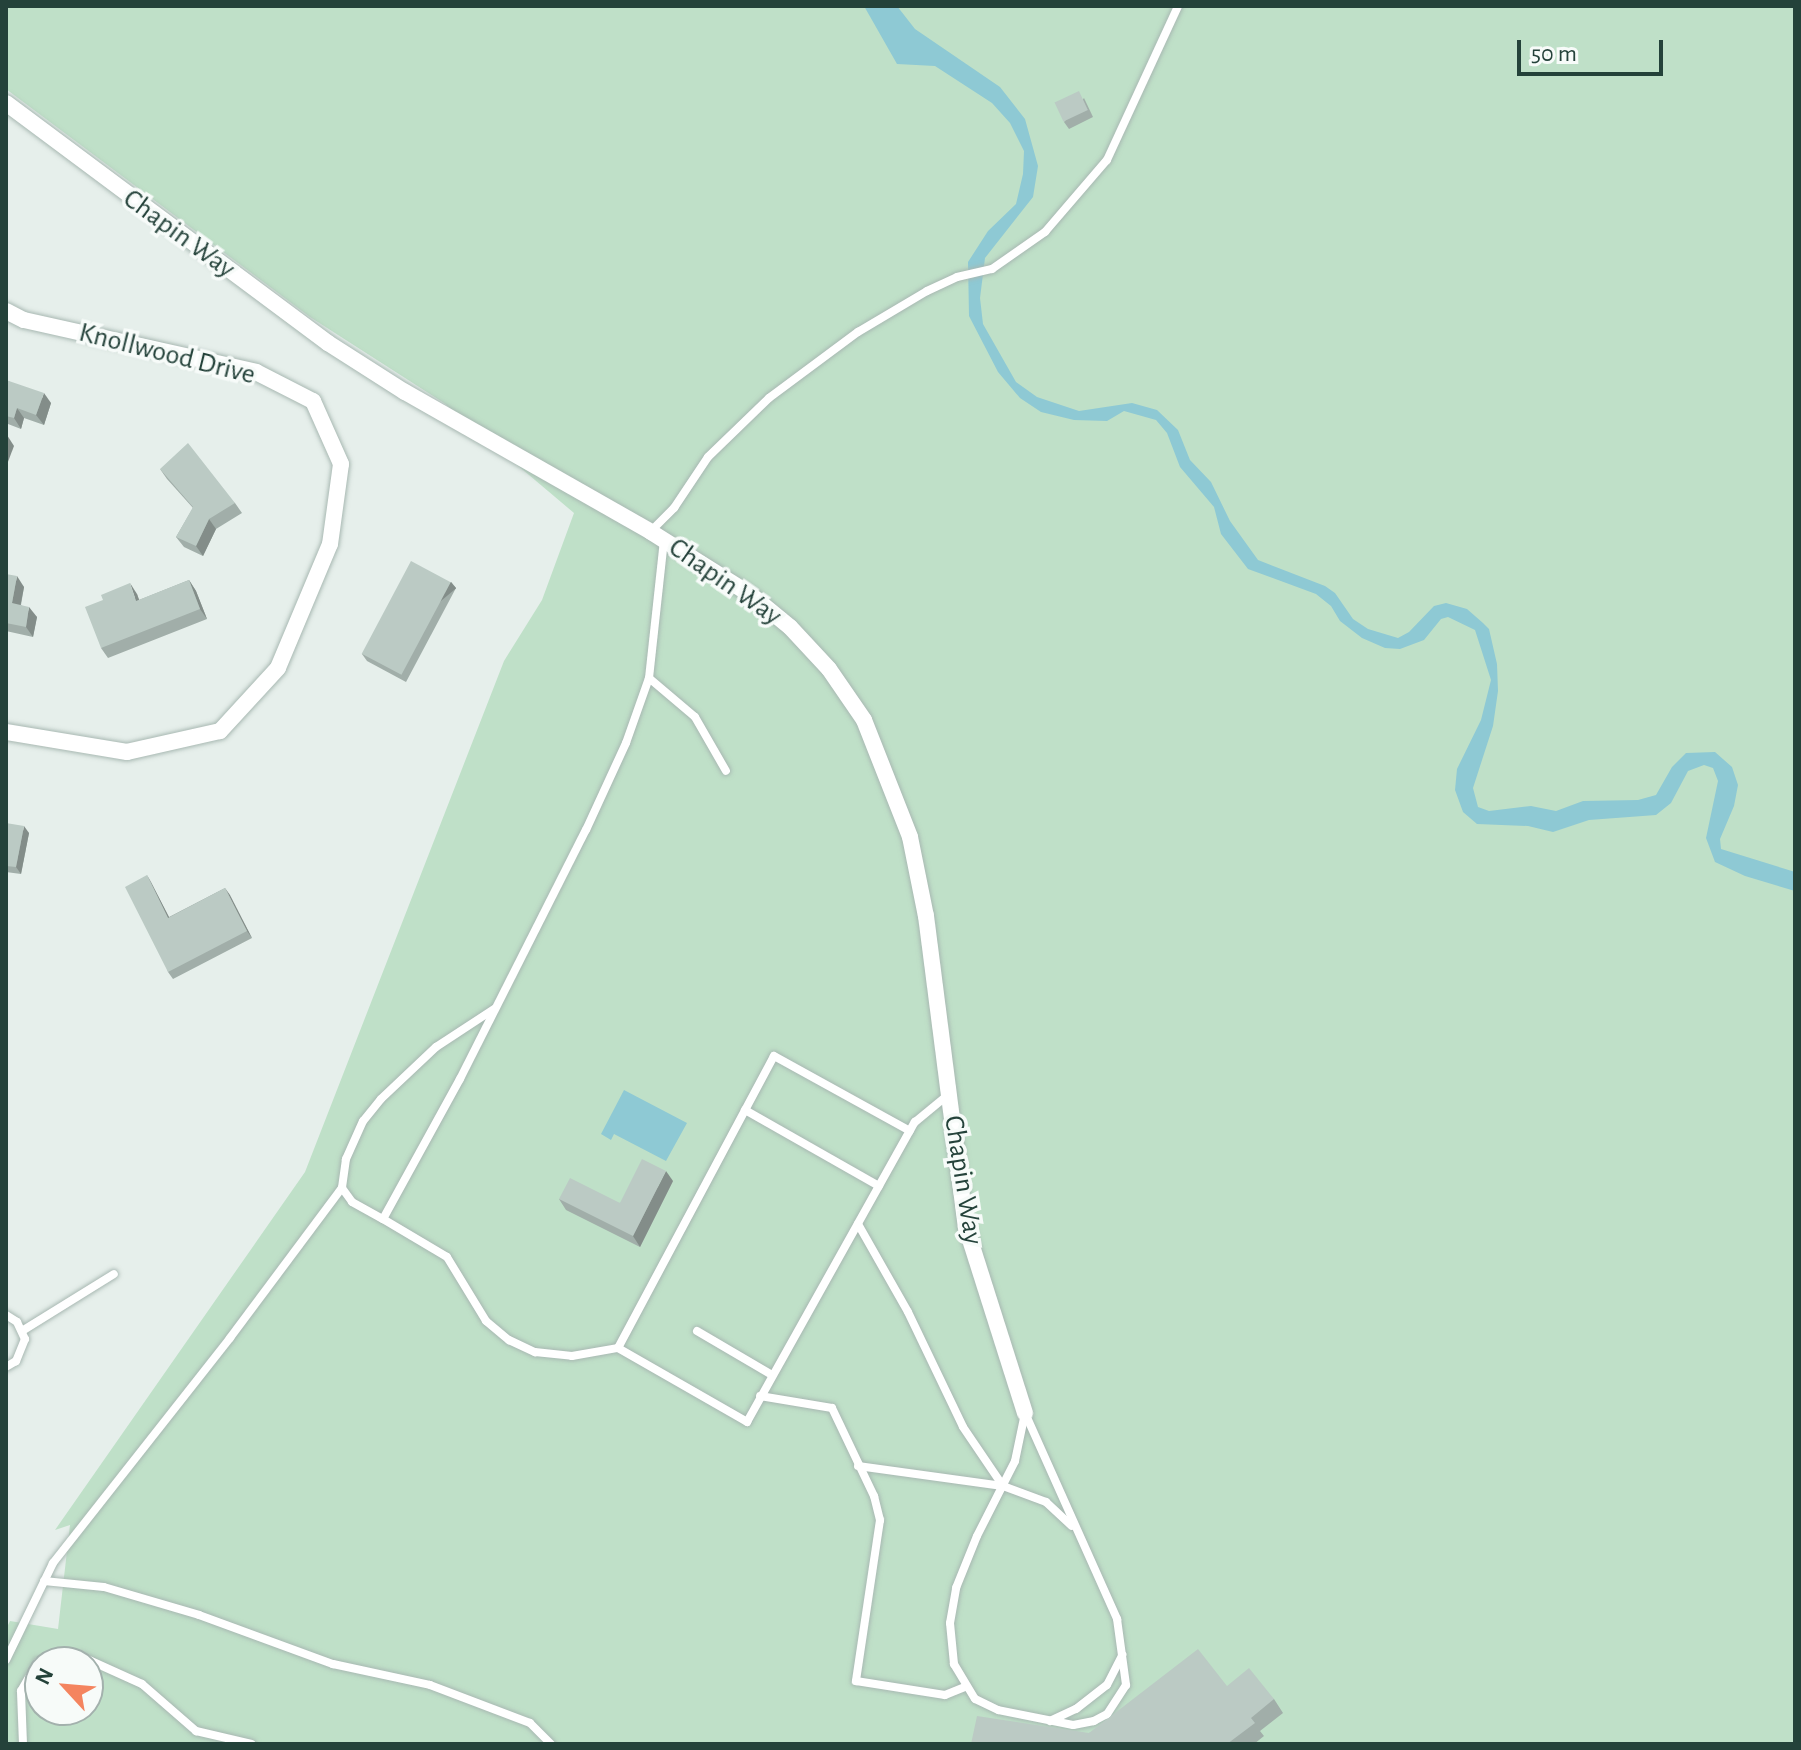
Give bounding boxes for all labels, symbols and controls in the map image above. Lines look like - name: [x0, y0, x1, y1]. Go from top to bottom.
- scale bar: [1521, 24, 1667, 74]
- text: 50 m: [1531, 42, 1577, 66]
- street label: Chapin Way: [116, 182, 242, 286]
- street label: Knollwood Drive: [75, 316, 259, 392]
- street label: Chapin Way: [662, 531, 788, 633]
- street label: Chapin Way: [936, 1113, 990, 1247]
- north arrow: [24, 1646, 104, 1726]
- text: N: [31, 1665, 57, 1688]

